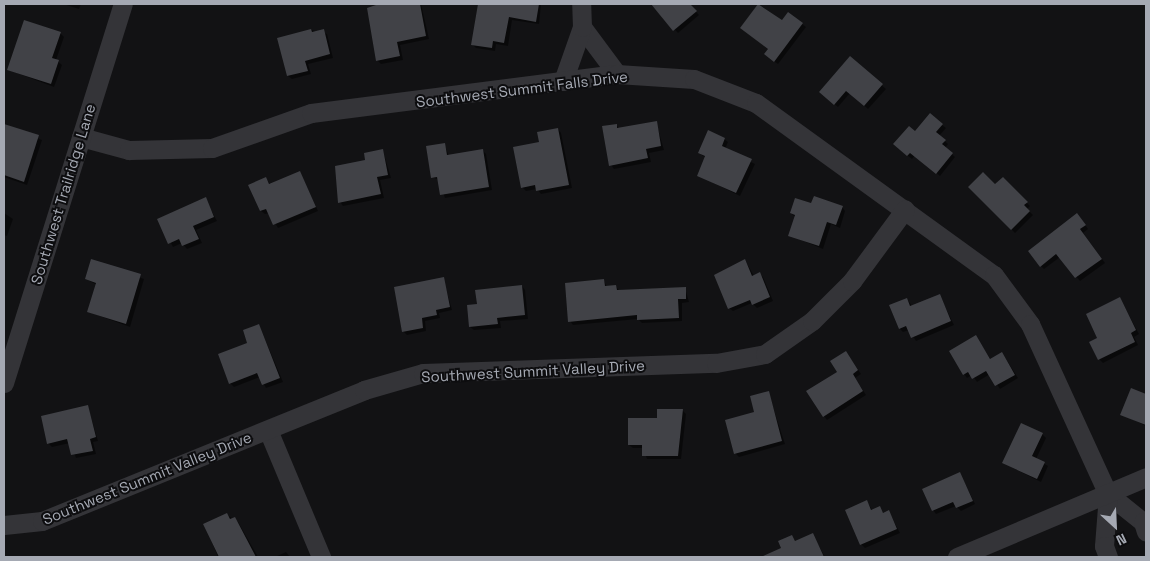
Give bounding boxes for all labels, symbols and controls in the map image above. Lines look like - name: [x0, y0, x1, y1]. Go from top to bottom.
- street label: Southwest Summit Falls Drive: [415, 67, 629, 111]
- street label: Southwest Trailridge Lane: [27, 101, 99, 287]
- street label: Southwest Summit Valley Drive: [421, 356, 645, 386]
- street label: Southwest Summit Valley Drive: [40, 428, 254, 528]
- north arrow: [1090, 501, 1140, 551]
- text: N: [1113, 529, 1129, 550]

